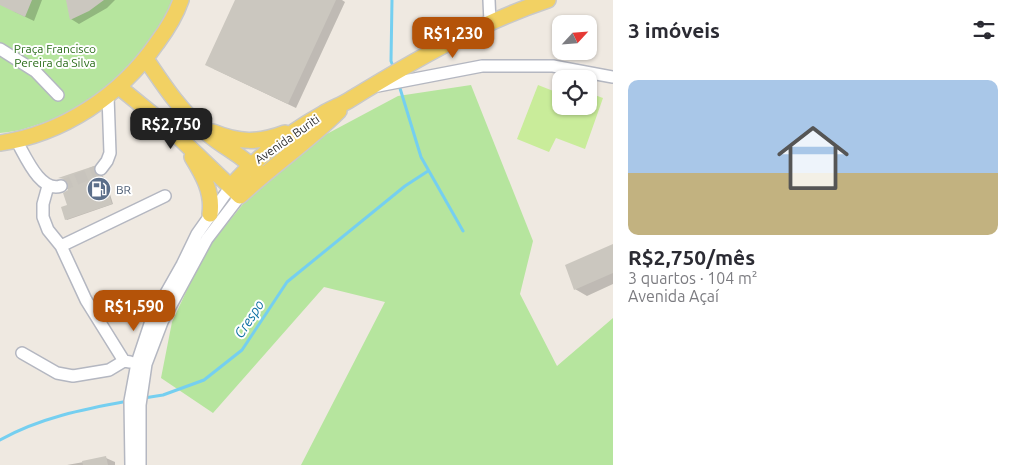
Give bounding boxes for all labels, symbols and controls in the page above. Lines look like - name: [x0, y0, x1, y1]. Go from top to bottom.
- north arrow: [552, 15, 598, 60]
- map controls: [552, 15, 597, 115]
- icon: filters: [970, 16, 998, 44]
- pin: R$1,230: [407, 17, 499, 59]
- text: 3 imóveis: [628, 18, 720, 42]
- text: R$1,230: [423, 24, 483, 42]
- park label: Praça Francisco Pereira da Silva: [14, 42, 96, 69]
- button: locate: [552, 70, 597, 115]
- pin: R$2,750: [125, 108, 217, 150]
- street label: Avenida Buriti: [252, 112, 322, 166]
- icon: home: [768, 113, 858, 203]
- text: R$2,750: [141, 115, 201, 133]
- fuel station icon: BR: [86, 176, 112, 202]
- place label: BR: [116, 183, 132, 196]
- text: R$2,750/mês: [628, 245, 755, 269]
- text: 3 quartos · 104 m²: [628, 269, 758, 287]
- text: Avenida Açaí: [628, 287, 719, 305]
- pin: R$1,590: [88, 290, 180, 332]
- text: R$1,590: [104, 297, 164, 315]
- water label: Crespo: [231, 297, 267, 341]

